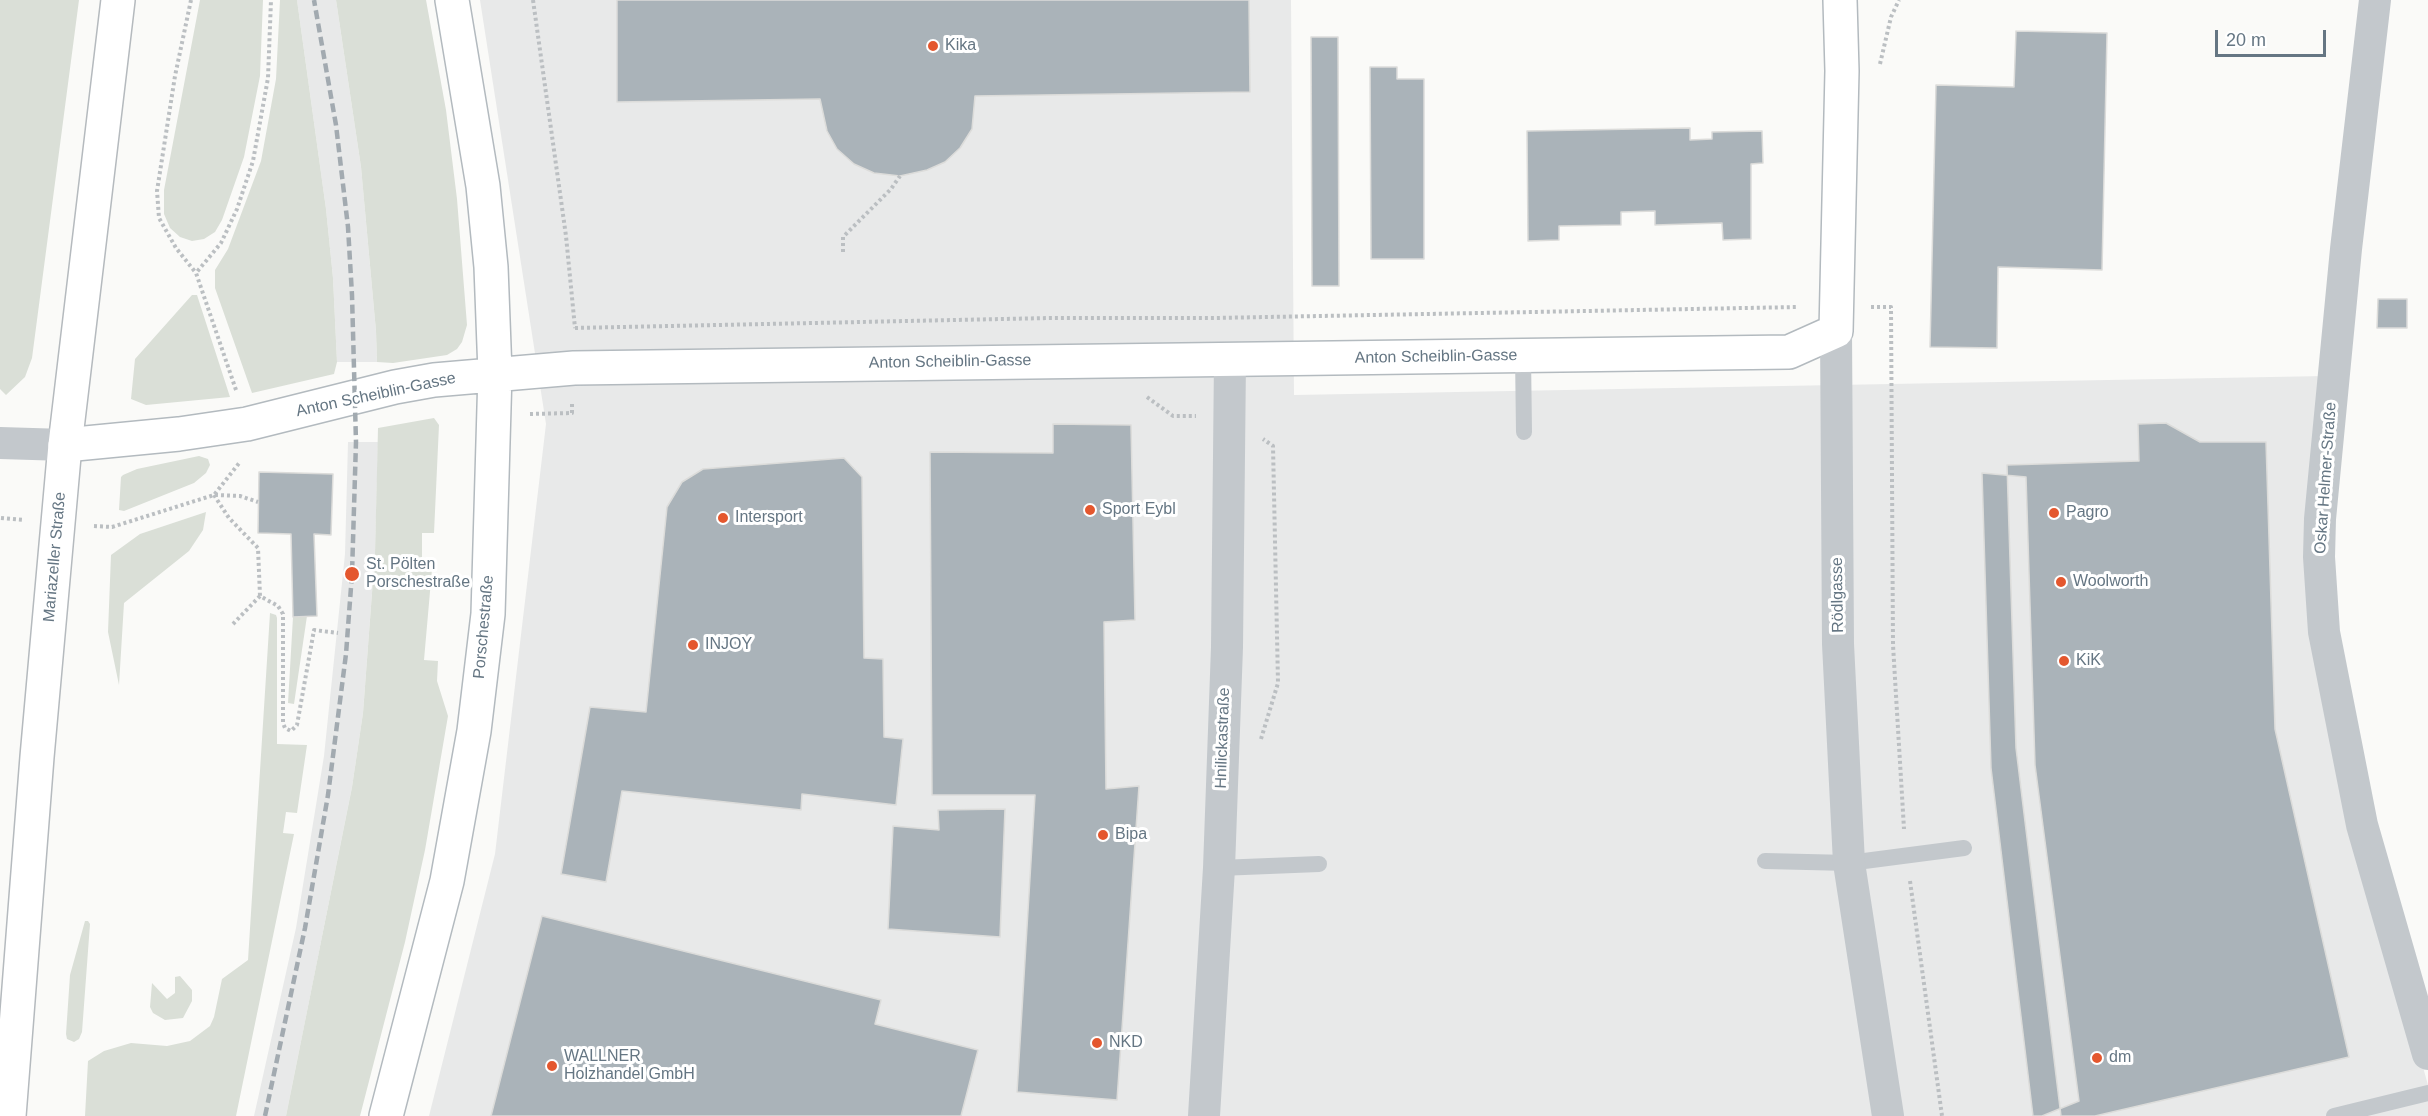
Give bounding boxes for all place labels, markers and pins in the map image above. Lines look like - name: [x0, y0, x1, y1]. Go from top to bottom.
- place label: Kika: [945, 36, 976, 56]
- marker: Kika: [926, 39, 940, 53]
- place label: Sport Eybl: [1102, 500, 1176, 520]
- marker: Sport Eybl: [1083, 503, 1097, 517]
- place label: Pagro: [2066, 503, 2109, 523]
- marker: Pagro: [2047, 506, 2061, 520]
- place label: Intersport: [735, 508, 803, 528]
- marker: Intersport: [716, 511, 730, 525]
- place label: St. Pölten Porschestraße: [366, 555, 470, 593]
- marker: St. Pölten Porschestraße: [343, 565, 361, 583]
- place label: Woolworth: [2073, 572, 2148, 592]
- marker: Woolworth: [2054, 575, 2068, 589]
- place label: INJOY: [705, 635, 752, 655]
- marker: INJOY: [686, 638, 700, 652]
- place label: KiK: [2076, 651, 2101, 671]
- marker: KiK: [2057, 654, 2071, 668]
- place label: Bipa: [1115, 825, 1147, 845]
- marker: Bipa: [1096, 828, 1110, 842]
- place label: NKD: [1109, 1033, 1143, 1053]
- marker: NKD: [1090, 1036, 1104, 1050]
- place label: WALLNER Holzhandel GmbH: [564, 1047, 695, 1085]
- place label: dm: [2109, 1048, 2131, 1068]
- marker: dm: [2090, 1051, 2104, 1065]
- marker: WALLNER Holzhandel GmbH: [545, 1059, 559, 1073]

